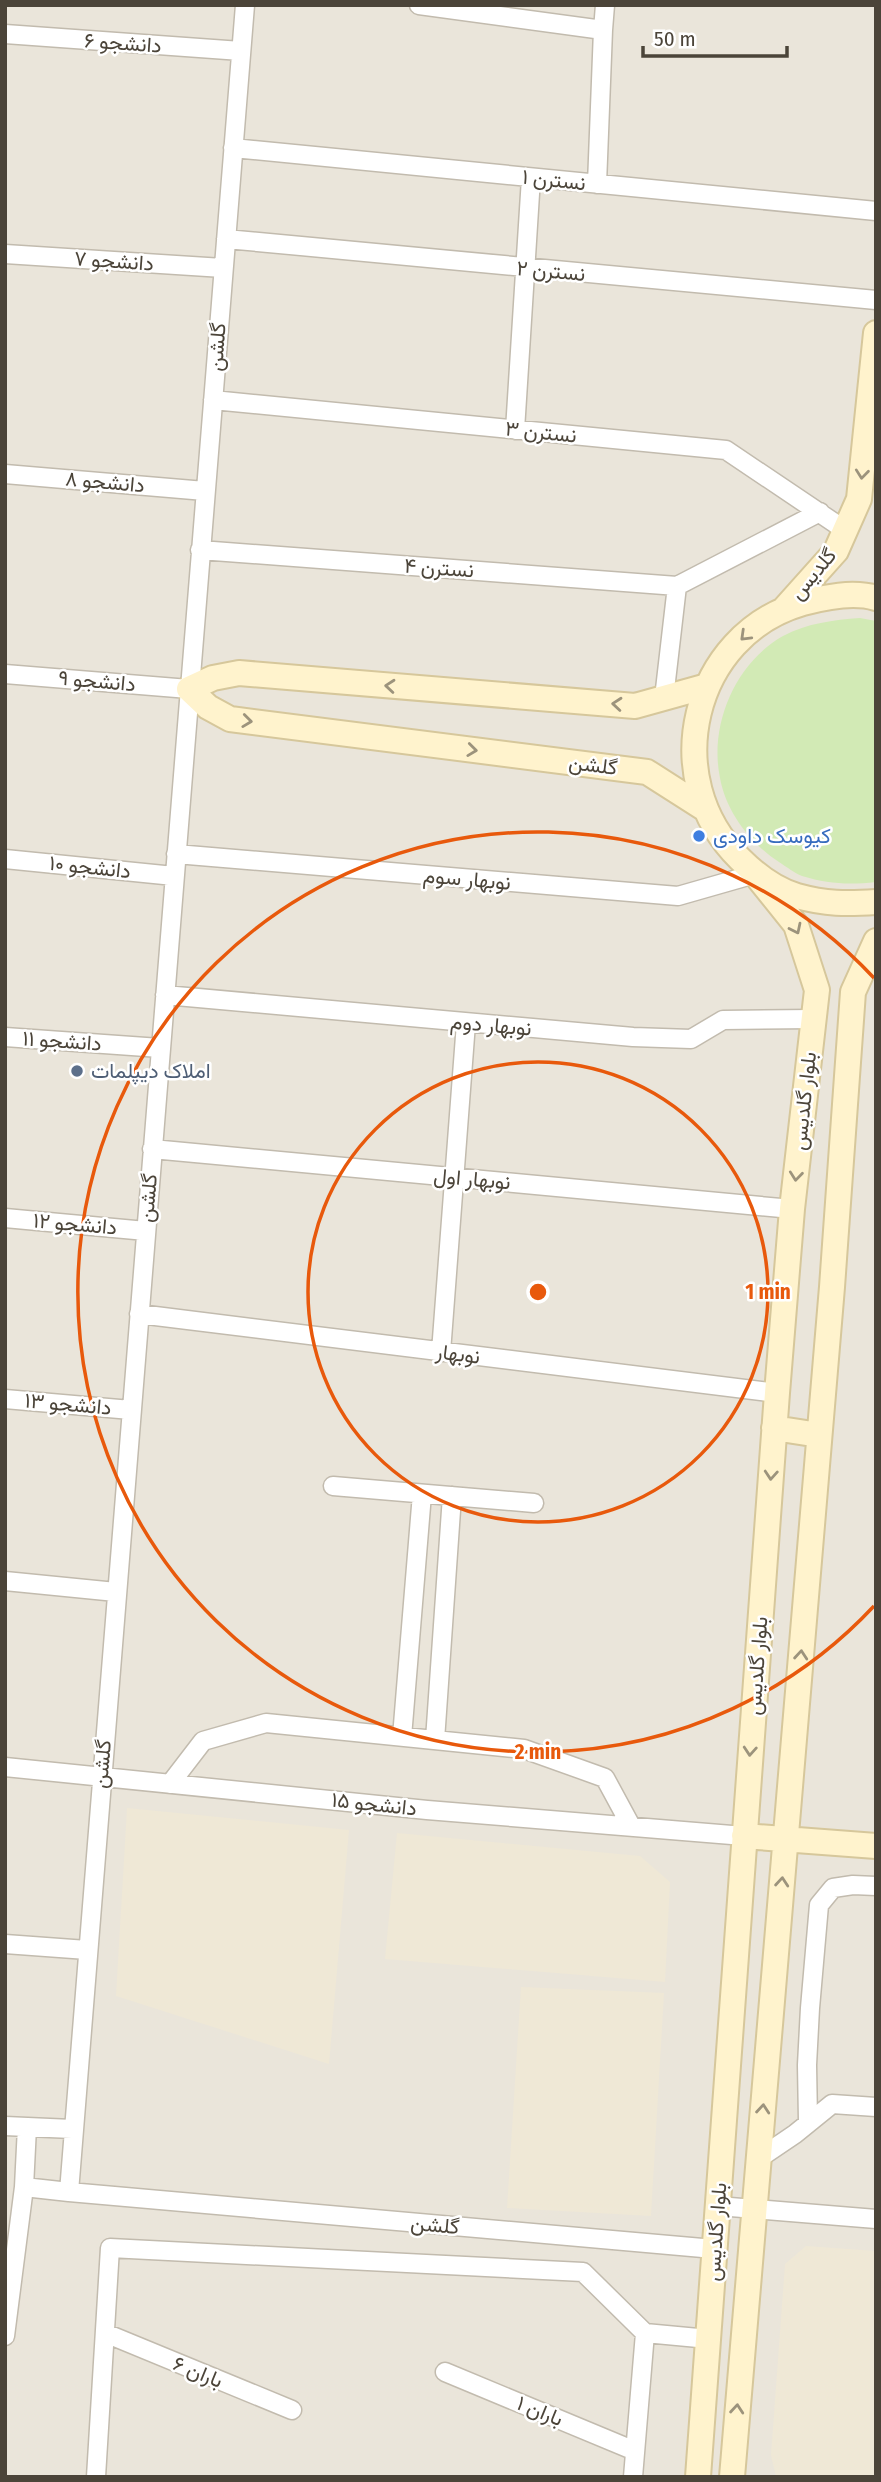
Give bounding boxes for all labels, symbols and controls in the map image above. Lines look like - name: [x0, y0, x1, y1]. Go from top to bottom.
- scale bar: [643, 14, 786, 58]
- text: 50 m: [654, 26, 696, 52]
- street label: دانشجو ۶: [83, 27, 163, 59]
- street label: نسترن ۱: [521, 164, 587, 196]
- street label: دانشجو ۷: [73, 245, 155, 277]
- street label: نسترن ۲: [516, 255, 586, 287]
- street label: گلشن: [202, 322, 232, 372]
- street label: نسترن ۳: [504, 415, 578, 449]
- street label: دانشجو ۸: [64, 466, 146, 498]
- one-way arrow: [855, 469, 870, 480]
- street label: گلدیس: [784, 543, 842, 605]
- street label: نسترن ۴: [403, 553, 475, 583]
- one-way arrow: [740, 627, 753, 640]
- street label: دانشجو ۹: [57, 665, 137, 697]
- one-way arrow: [384, 679, 395, 694]
- one-way arrow: [611, 697, 622, 712]
- one-way arrow: [241, 713, 252, 728]
- one-way arrow: [466, 742, 478, 757]
- street label: گلشن: [567, 749, 619, 781]
- place label: کیوسک داودی: [713, 823, 831, 849]
- marker: کیوسک داودی: [691, 828, 707, 844]
- street label: دانشجو ۱۰: [48, 850, 132, 884]
- street label: نوبهار سوم: [422, 862, 512, 897]
- one-way arrow: [787, 921, 801, 934]
- street label: نوبهار دوم: [449, 1008, 533, 1042]
- street label: دانشجو ۱۱: [22, 1025, 102, 1057]
- street label: بلوار گلدیس: [786, 1050, 822, 1152]
- place label: املاک دیپلمات: [91, 1058, 211, 1085]
- marker: املاک دیپلمات: [69, 1063, 85, 1079]
- street label: نوبهار اول: [432, 1163, 512, 1195]
- one-way arrow: [789, 1170, 804, 1181]
- street label: گلشن: [133, 1173, 163, 1223]
- street label: دانشجو ۱۲: [32, 1207, 118, 1241]
- text: 1 min: [745, 1279, 791, 1305]
- centre of rings: [526, 1280, 550, 1304]
- street label: نوبهار: [433, 1338, 482, 1370]
- street label: دانشجو ۱۳: [23, 1387, 113, 1421]
- one-way arrow: [764, 1470, 779, 1481]
- street label: بلوار گلدیس: [741, 1616, 773, 1716]
- one-way arrow: [793, 1650, 808, 1661]
- street label: گلشن: [87, 1739, 117, 1789]
- text: 2 min: [514, 1739, 561, 1765]
- one-way arrow: [743, 1746, 758, 1757]
- street label: دانشجو ۱۵: [330, 1787, 418, 1821]
- one-way arrow: [774, 1876, 789, 1887]
- one-way arrow: [755, 2103, 770, 2114]
- street label: بلوار گلدیس: [700, 2182, 732, 2282]
- street label: گلشن: [410, 2210, 460, 2240]
- street label: باران ۶: [169, 2350, 227, 2394]
- street label: باران ۱: [513, 2390, 567, 2432]
- one-way arrow: [729, 2403, 744, 2414]

